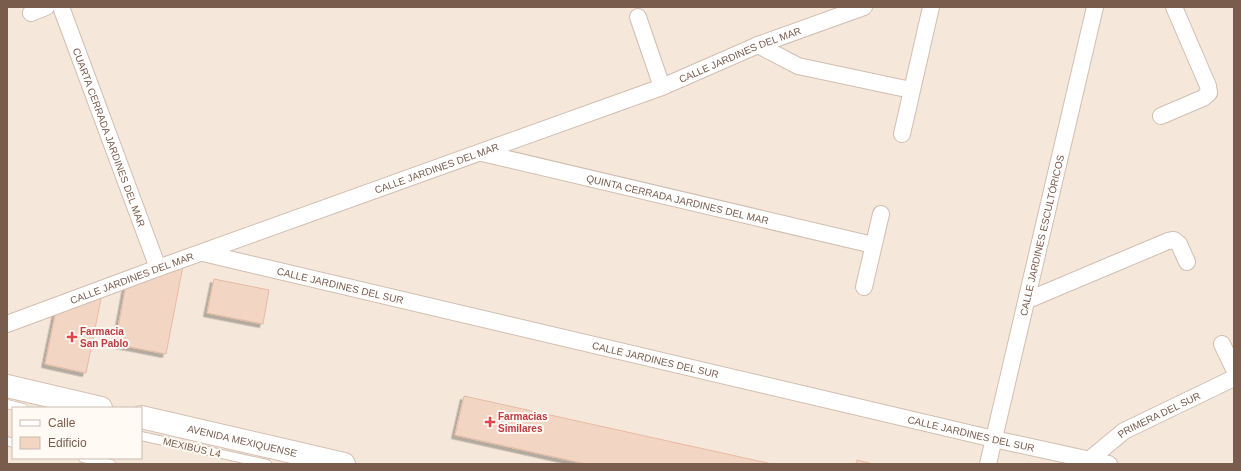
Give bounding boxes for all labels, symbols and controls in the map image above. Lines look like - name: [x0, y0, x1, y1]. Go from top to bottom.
- street label: CALLE JARDINES DEL MAR: [677, 25, 802, 85]
- street label: CUARTA CERRADA JARDINES DEL MAR: [71, 46, 147, 228]
- street label: CALLE JARDINES DEL MAR: [373, 141, 500, 196]
- street label: CALLE JARDINES ESCULTÓRICOS: [1018, 153, 1066, 317]
- street label: QUINTA CERRADA JARDINES DEL MAR: [585, 173, 770, 226]
- street label: CALLE JARDINES DEL MAR: [69, 251, 195, 306]
- street label: CALLE JARDINES DEL SUR: [276, 266, 405, 306]
- place label: Farmacia San Pablo: [80, 326, 128, 349]
- marker: Farmacia San Pablo: [67, 332, 77, 342]
- street label: CALLE JARDINES DEL SUR: [591, 340, 720, 380]
- street label: PRIMERA DEL SUR: [1116, 390, 1202, 440]
- legend: [12, 407, 142, 459]
- place label: Farmacias Similares: [498, 411, 548, 434]
- street label: CALLE JARDINES DEL SUR: [907, 414, 1035, 454]
- text: Calle: [48, 416, 76, 430]
- marker: Farmacias Similares: [485, 417, 495, 427]
- street label: AVENIDA MEXIQUENSE: [186, 423, 298, 459]
- street label: MEXIBÚS L4: [162, 435, 222, 460]
- text: Edificio: [48, 436, 87, 450]

